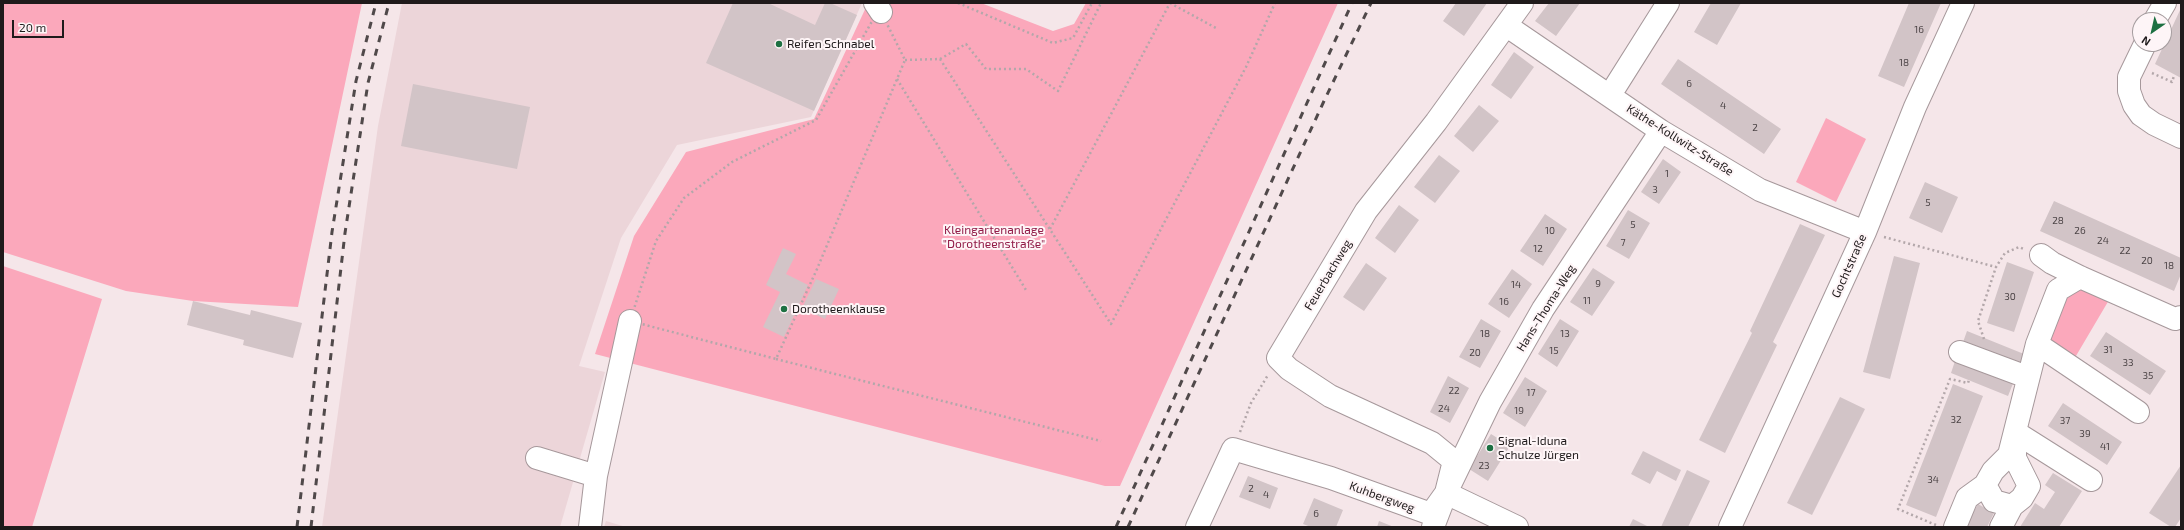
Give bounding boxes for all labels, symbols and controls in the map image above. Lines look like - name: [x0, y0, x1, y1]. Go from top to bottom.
- scale bar: [14, 12, 66, 38]
- north arrow: [2132, 12, 2172, 52]
- text: 20 m: [19, 20, 46, 34]
- house number: 16: [1914, 24, 1924, 36]
- text: N: [2139, 34, 2153, 49]
- place label: Reifen Schnabel: [787, 37, 874, 51]
- marker: Reifen Schnabel: [774, 39, 784, 49]
- house number: 18: [1899, 57, 1909, 69]
- house number: 6: [1686, 78, 1692, 90]
- house number: 4: [1720, 100, 1726, 112]
- street label: Käthe-Kollwitz-Straße: [1624, 101, 1736, 179]
- house number: 2: [1752, 122, 1758, 134]
- house number: 1: [1665, 168, 1669, 180]
- house number: 3: [1652, 184, 1658, 196]
- house number: 5: [1925, 197, 1931, 209]
- house number: 28: [2052, 215, 2064, 227]
- house number: 5: [1630, 219, 1636, 231]
- park label: Kleingartenanlage "Dorotheenstraße": [943, 223, 1045, 251]
- house number: 10: [1545, 225, 1555, 237]
- house number: 26: [2074, 225, 2086, 237]
- street label: Gochtstraße: [1829, 232, 1869, 300]
- house number: 24: [2097, 235, 2109, 247]
- street label: Feuerbachweg: [1301, 237, 1355, 313]
- house number: 7: [1620, 237, 1626, 249]
- house number: 12: [1533, 243, 1543, 255]
- house number: 22: [2119, 245, 2131, 257]
- house number: 20: [2141, 255, 2153, 267]
- house number: 18: [2164, 260, 2174, 272]
- street label: Hans-Thoma-Weg: [1513, 262, 1579, 354]
- house number: 9: [1595, 278, 1601, 290]
- house number: 14: [1511, 279, 1521, 291]
- house number: 30: [2004, 291, 2016, 303]
- house number: 11: [1583, 295, 1591, 307]
- house number: 16: [1499, 296, 1509, 308]
- place label: Dorotheenklause: [792, 302, 885, 316]
- marker: Dorotheenklause: [779, 304, 789, 314]
- house number: 18: [1480, 328, 1490, 340]
- house number: 13: [1560, 328, 1570, 340]
- house number: 31: [2103, 344, 2113, 356]
- house number: 15: [1549, 345, 1559, 357]
- house number: 20: [1469, 347, 1481, 359]
- house number: 33: [2122, 357, 2134, 369]
- house number: 35: [2143, 370, 2153, 382]
- house number: 22: [1448, 385, 1460, 397]
- house number: 17: [1526, 387, 1536, 399]
- house number: 24: [1438, 403, 1450, 415]
- house number: 19: [1514, 405, 1524, 417]
- house number: 32: [1950, 414, 1962, 426]
- house number: 37: [2060, 415, 2070, 427]
- house number: 39: [2079, 428, 2091, 440]
- place label: Signal-Iduna Schulze Jürgen: [1498, 434, 1579, 462]
- house number: 41: [2100, 441, 2110, 453]
- marker: Signal-Iduna Schulze Jürgen: [1485, 443, 1495, 453]
- house number: 23: [1478, 460, 1490, 472]
- house number: 34: [1927, 474, 1939, 486]
- street label: Kuhbergweg: [1347, 479, 1417, 515]
- house number: 2: [1248, 483, 1254, 495]
- house number: 4: [1263, 489, 1269, 501]
- house number: 6: [1313, 508, 1319, 520]

